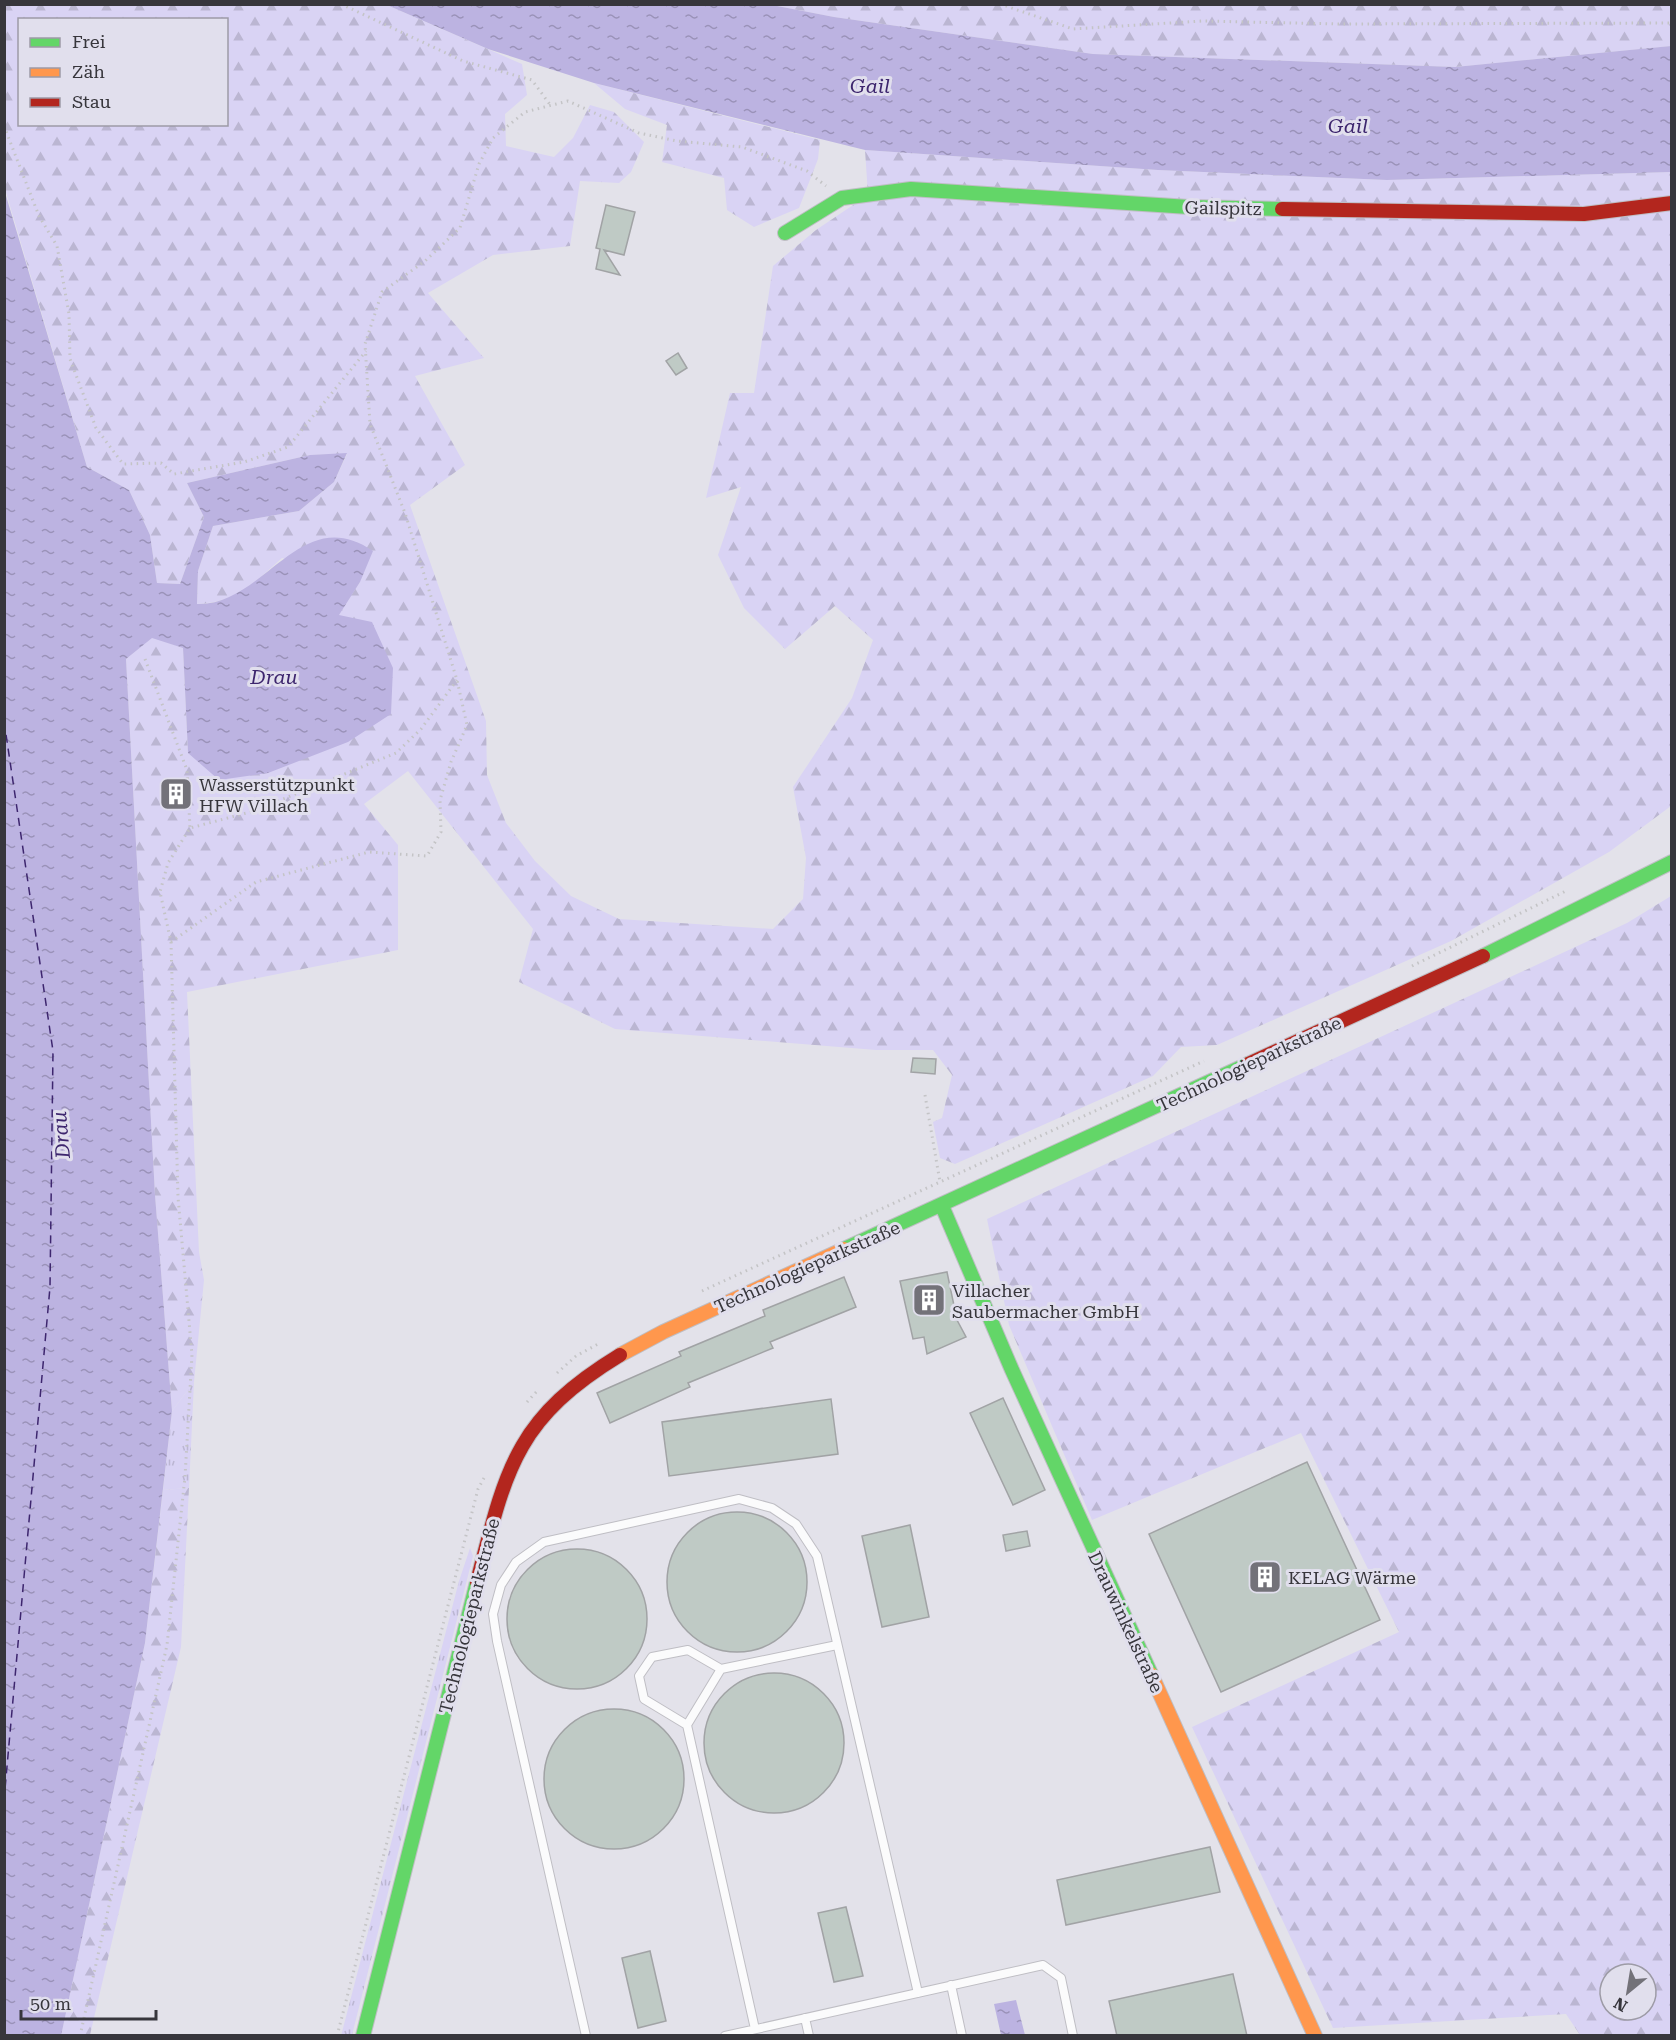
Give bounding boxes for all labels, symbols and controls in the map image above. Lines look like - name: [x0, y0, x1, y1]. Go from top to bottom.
- legend: [18, 18, 228, 126]
- text: Frei: [72, 31, 106, 52]
- text: Zäh: [72, 61, 105, 82]
- water label: Gail: [850, 74, 890, 98]
- text: Stau: [72, 91, 111, 112]
- water label: Gail: [1328, 114, 1368, 138]
- street label: Gailspitz: [1184, 197, 1262, 219]
- water label: Drau: [249, 665, 298, 689]
- place label: Wasserstützpunkt HFW Villach: [199, 774, 355, 816]
- building icon: Wasserstützpunkt HFW Villach: [158, 776, 194, 812]
- street label: Technologieparkstraße: [1154, 1012, 1345, 1116]
- water label: Drau: [47, 1110, 75, 1161]
- street label: Technologieparkstraße: [711, 1217, 903, 1317]
- place label: Villacher Saubermacher GmbH: [952, 1280, 1139, 1322]
- building icon: Villacher Saubermacher GmbH: [911, 1282, 947, 1318]
- street label: Technologieparkstraße: [435, 1516, 504, 1716]
- street label: Drauwinkelstraße: [1084, 1548, 1168, 1696]
- building icon: KELAG Wärme: [1247, 1559, 1283, 1595]
- place label: KELAG Wärme: [1288, 1567, 1416, 1588]
- north arrow: [1598, 1962, 1658, 2022]
- scale bar: [21, 1983, 156, 2021]
- text: 50 m: [30, 1993, 71, 2014]
- text: N: [1611, 1993, 1631, 2016]

